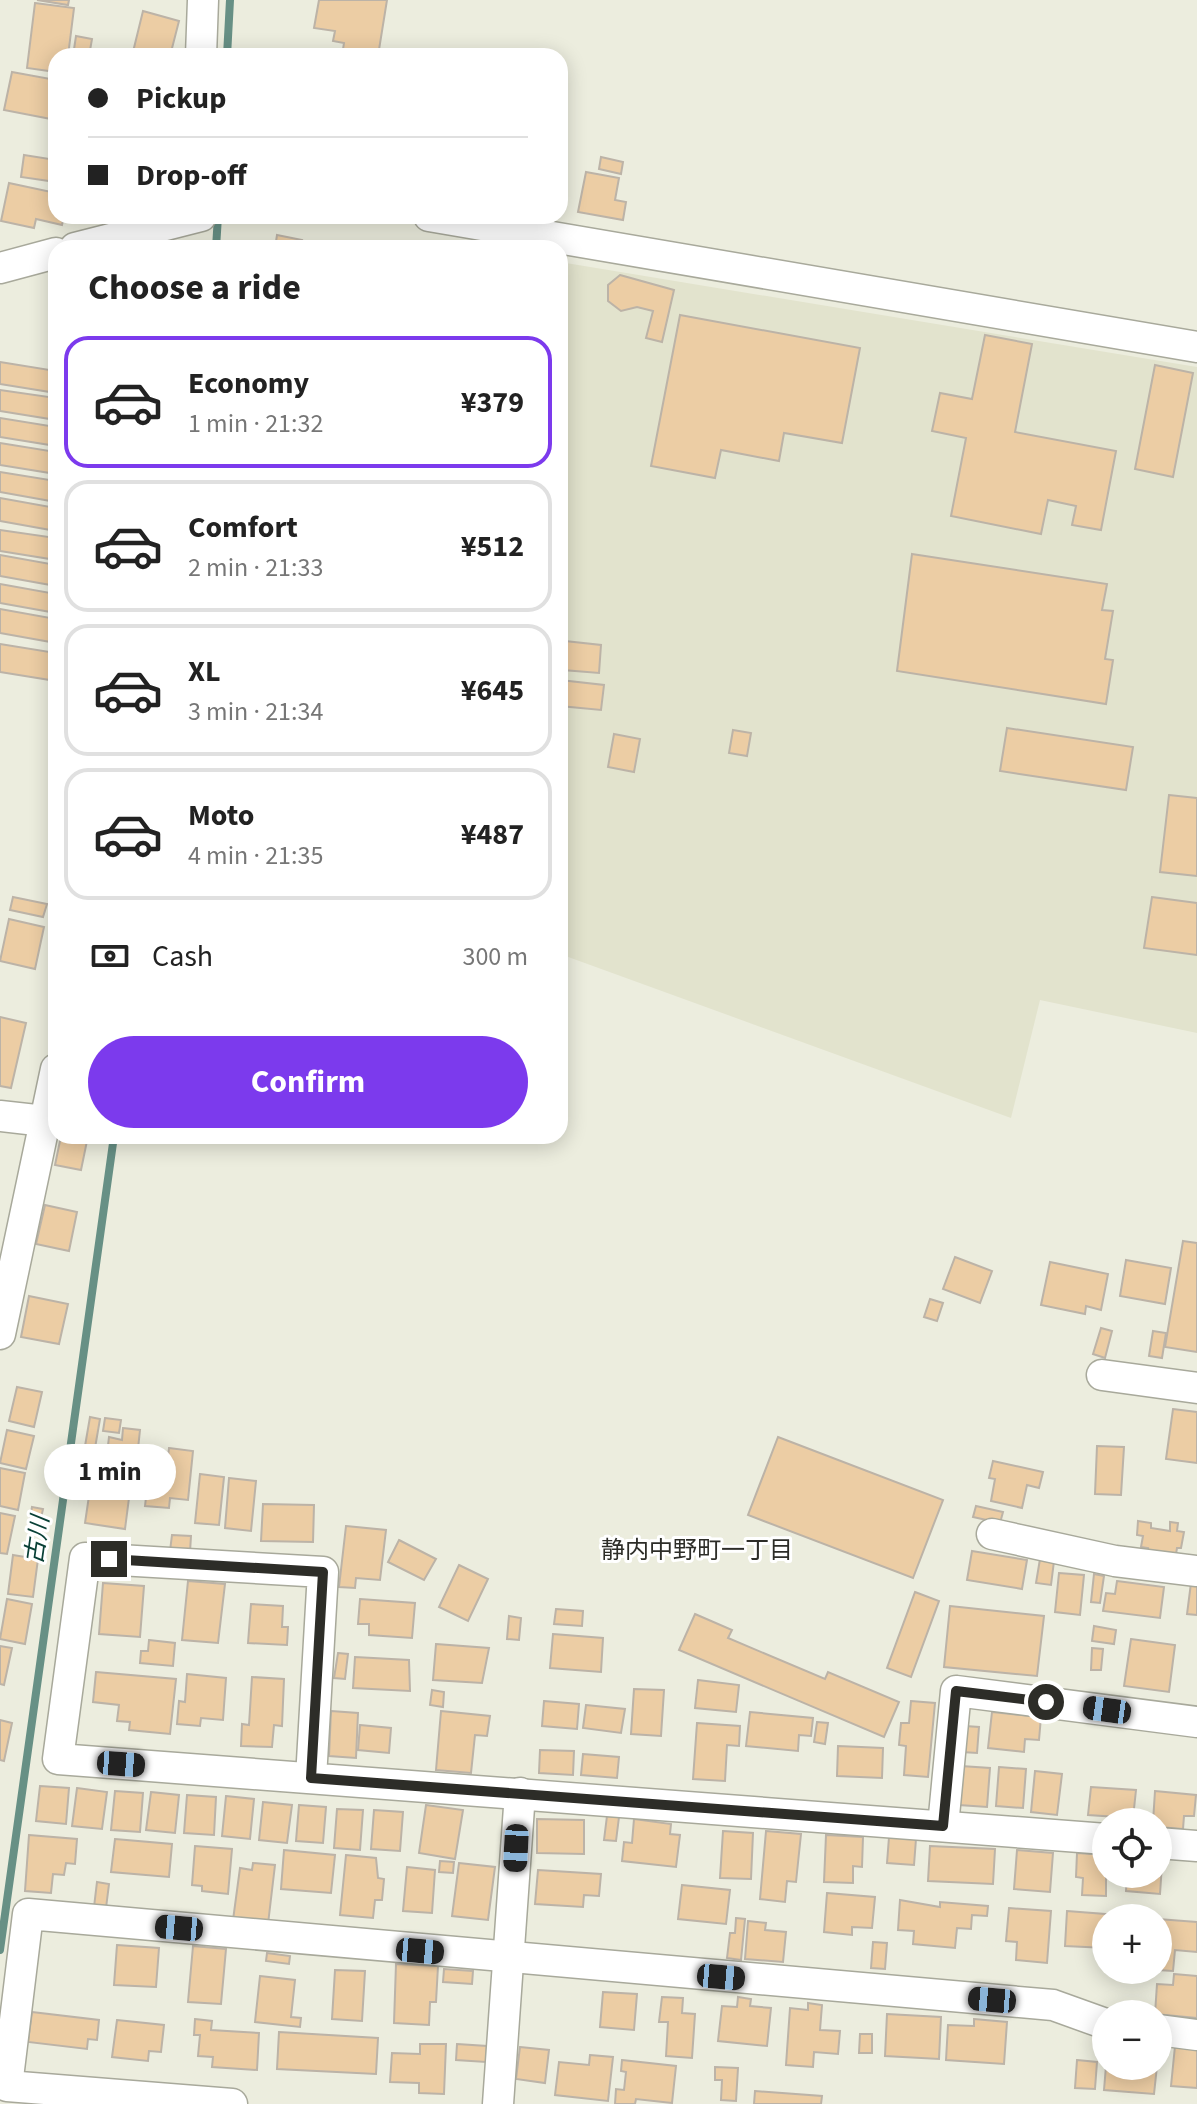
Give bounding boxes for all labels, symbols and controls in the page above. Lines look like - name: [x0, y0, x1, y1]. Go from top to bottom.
- text: Pickup: [136, 77, 226, 120]
- text: Drop-off: [136, 154, 247, 197]
- text: Choose a ride: [88, 262, 301, 313]
- text: Economy: [188, 362, 309, 405]
- icon: car: [92, 366, 164, 438]
- text: ¥379: [461, 381, 524, 424]
- text: 1 min · 21:32: [188, 405, 323, 442]
- text: Comfort: [188, 506, 298, 549]
- icon: car: [92, 510, 164, 582]
- text: ¥512: [461, 525, 524, 568]
- text: 2 min · 21:33: [188, 549, 323, 586]
- text: XL: [188, 650, 221, 693]
- icon: car: [92, 654, 164, 726]
- text: ¥645: [461, 669, 524, 712]
- text: 3 min · 21:34: [188, 693, 323, 730]
- text: Moto: [188, 794, 254, 837]
- icon: car: [92, 798, 164, 870]
- text: ¥487: [461, 813, 524, 856]
- text: 4 min · 21:35: [188, 837, 323, 874]
- icon: cash: [88, 934, 132, 978]
- text: Cash: [152, 935, 213, 978]
- text: 300 m: [462, 938, 528, 975]
- button: Confirm: [88, 1036, 528, 1128]
- callout: 1 min: [43, 1443, 175, 1499]
- text: 1 min: [78, 1453, 142, 1490]
- water label: 古川: [17, 1511, 59, 1566]
- district label: 静内中野町一丁目: [601, 1533, 793, 1568]
- route end: [91, 1541, 127, 1577]
- route start: [1028, 1684, 1064, 1720]
- car: [1082, 1695, 1132, 1725]
- car: [96, 1750, 146, 1778]
- map controls: [1092, 1808, 1172, 2080]
- button: locate: [1092, 1808, 1172, 1888]
- car: [503, 1823, 529, 1873]
- button: +: [1092, 1904, 1172, 1984]
- car: [154, 1914, 204, 1942]
- car: [395, 1937, 445, 1965]
- car: [696, 1963, 746, 1991]
- car: [967, 1986, 1017, 2014]
- button: −: [1092, 2000, 1172, 2080]

